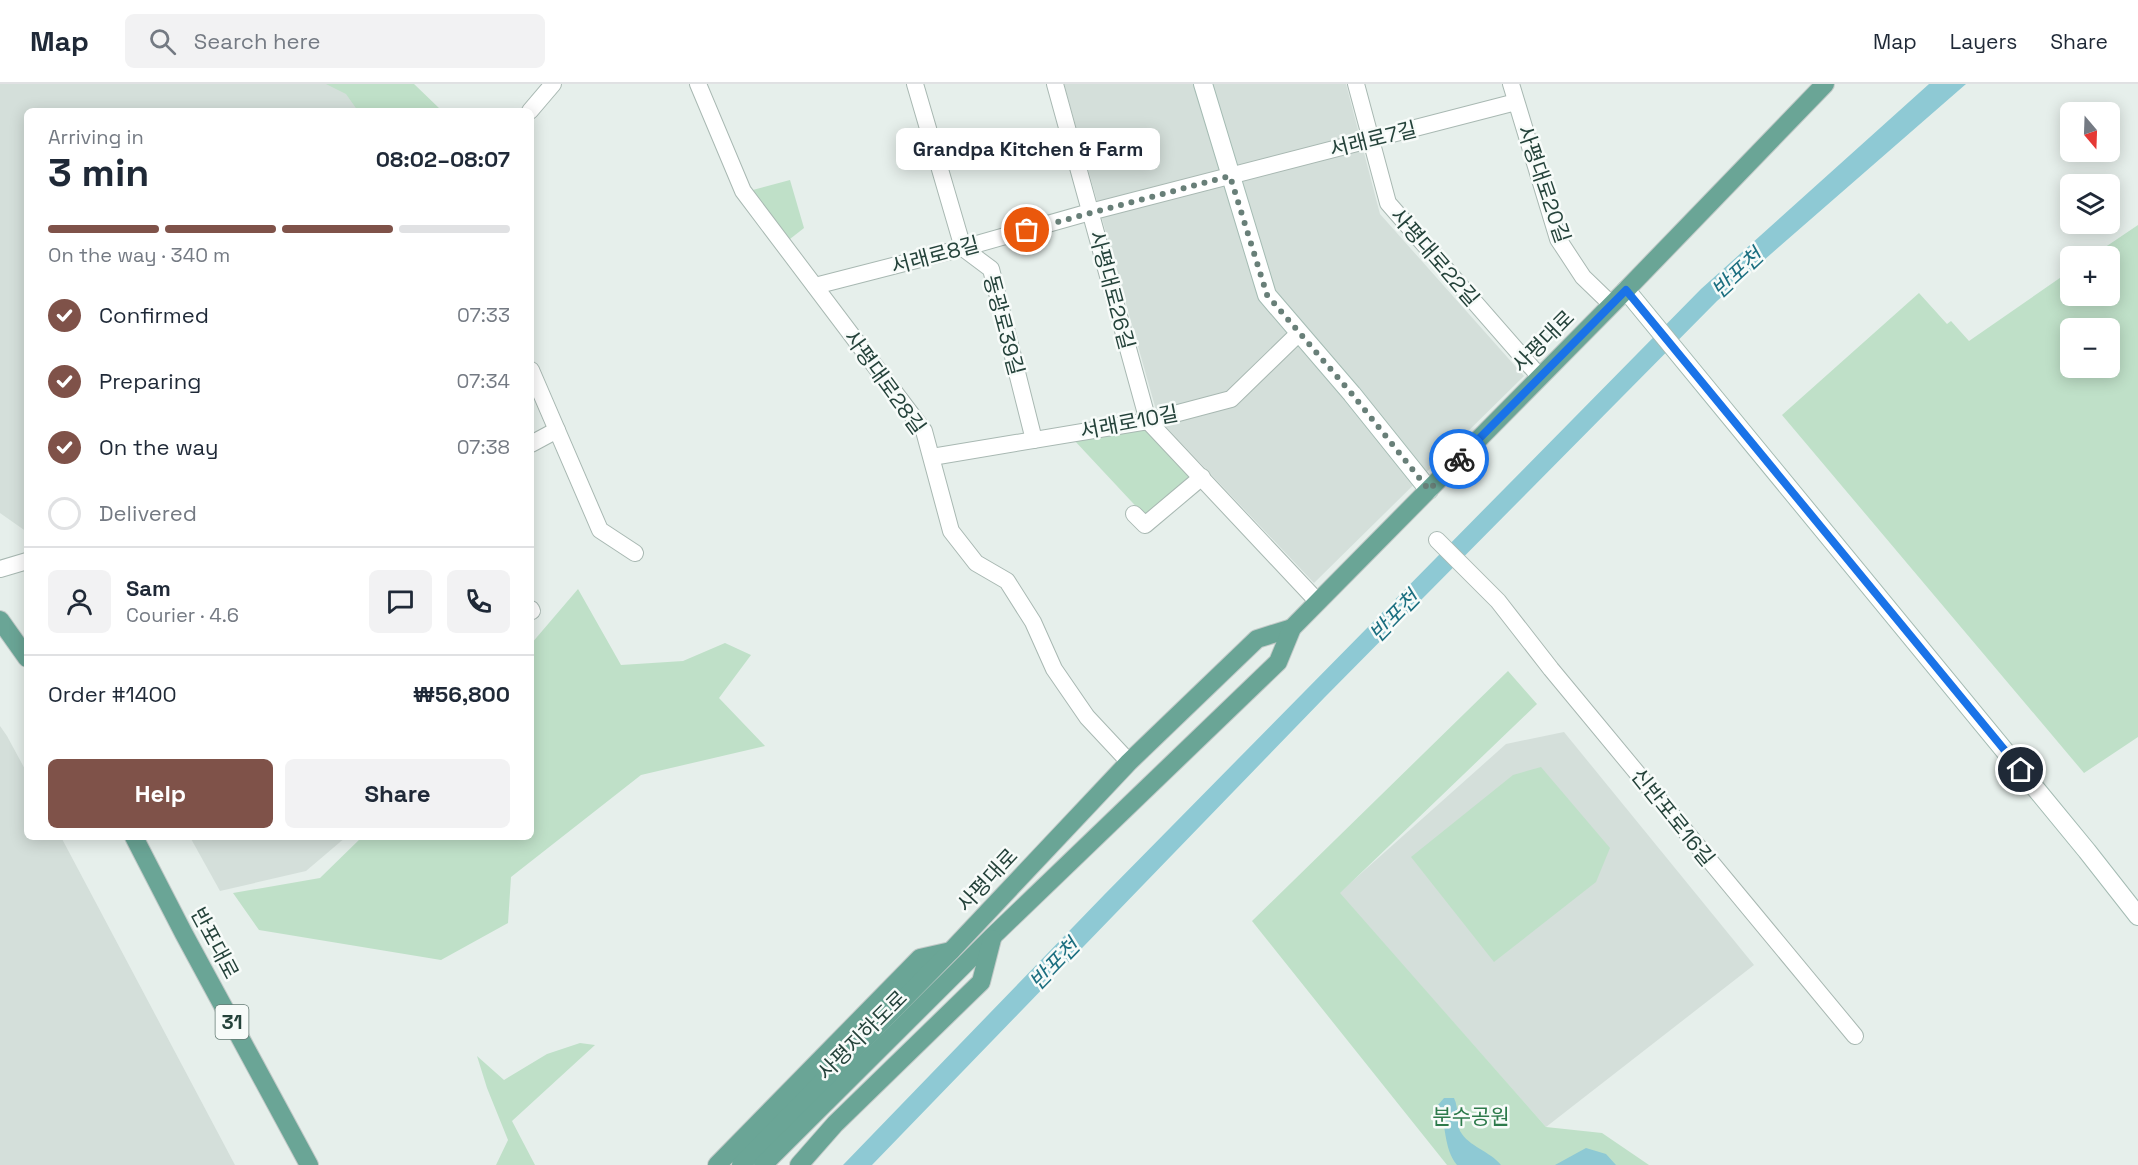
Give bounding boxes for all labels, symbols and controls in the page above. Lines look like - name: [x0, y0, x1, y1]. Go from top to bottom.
- search box: [125, 14, 545, 68]
- text: Map: [30, 23, 89, 59]
- icon: search: [146, 25, 179, 58]
- text: Search here: [194, 27, 321, 55]
- text: Map: [1873, 28, 1917, 55]
- text: Layers: [1950, 28, 2017, 55]
- text: Share: [2050, 28, 2108, 55]
- north arrow: [2060, 102, 2120, 162]
- map controls: [2060, 102, 2120, 378]
- street label: 서래로7길: [1326, 115, 1420, 163]
- street label: 사평대로20길: [1511, 122, 1577, 246]
- text: Arriving in: [48, 124, 144, 150]
- callout: Grandpa Kitchen & Farm: [895, 128, 1159, 170]
- text: Grandpa Kitchen & Farm: [913, 136, 1143, 162]
- text: 08:02–08:07: [376, 145, 510, 173]
- text: 3 min: [48, 148, 149, 197]
- button: layers: [2060, 174, 2120, 234]
- street label: 사평대로22길: [1385, 202, 1485, 312]
- pin: [1001, 204, 1052, 255]
- icon: bag: [1010, 213, 1043, 246]
- street label: 사평대로26길: [1083, 228, 1141, 352]
- street label: 서래로8길: [888, 230, 982, 280]
- water label: 반포천: [1705, 240, 1771, 304]
- text: On the way · 340 m: [48, 242, 230, 268]
- button: +: [2060, 246, 2120, 306]
- street label: 동광로39길: [978, 272, 1030, 378]
- icon: check: [48, 299, 81, 332]
- text: Confirmed: [99, 301, 209, 329]
- text: 07:33: [457, 302, 510, 328]
- street label: 사평대로: [1506, 304, 1580, 378]
- button: −: [2060, 318, 2120, 378]
- street label: 사평대로28길: [838, 325, 932, 439]
- icon: check: [48, 365, 81, 398]
- text: Preparing: [99, 367, 201, 395]
- text: 07:34: [457, 368, 510, 394]
- street label: 서래로10길: [1078, 399, 1180, 445]
- courier: [1429, 429, 1489, 489]
- icon: check: [48, 431, 81, 464]
- text: On the way: [99, 433, 218, 461]
- text: 07:38: [457, 434, 510, 460]
- icon: bike: [1443, 443, 1476, 476]
- text: Delivered: [99, 499, 197, 527]
- button: person: [48, 570, 111, 633]
- button: chat: [369, 570, 432, 633]
- button: phone: [447, 570, 510, 633]
- text: Sam: [126, 574, 171, 602]
- water label: 반포천: [1363, 582, 1427, 648]
- text: Courier · 4.6: [126, 602, 239, 628]
- text: Order #1400: [48, 680, 177, 708]
- text: ₩56,800: [413, 680, 510, 708]
- pin: [1995, 744, 2046, 795]
- icon: home: [2004, 753, 2037, 786]
- button: Help: [48, 759, 273, 828]
- button: Share: [285, 759, 510, 828]
- street label: 신반포로16길: [1625, 763, 1721, 871]
- street label: 사평대로: [951, 843, 1023, 917]
- street label: 반포대로: [185, 903, 245, 983]
- water label: 반포천: [1023, 930, 1087, 996]
- street label: 사평지하도로: [811, 984, 913, 1086]
- road number: 31: [216, 1005, 248, 1039]
- park label: 분수공원: [1432, 1103, 1510, 1130]

